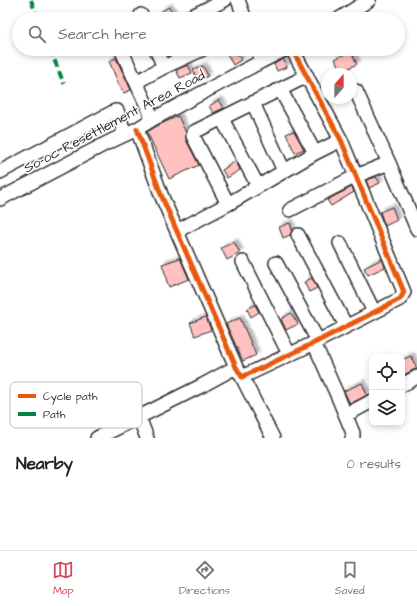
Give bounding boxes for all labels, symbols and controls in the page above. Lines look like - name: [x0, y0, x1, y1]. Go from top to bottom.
- search box: [12, 12, 405, 56]
- icon: search: [26, 23, 48, 45]
- text: Search here: [58, 24, 147, 45]
- street label: So-oc Resettlement Area Road: [20, 65, 209, 178]
- north arrow: [321, 68, 357, 104]
- map controls: [369, 354, 405, 426]
- button: locate: [369, 354, 405, 390]
- legend: [10, 382, 142, 428]
- text: Cycle path: [43, 389, 98, 405]
- button: layers: [369, 390, 405, 426]
- text: Path: [43, 407, 66, 422]
- text: Nearby: [16, 452, 73, 476]
- text: 0 results: [346, 455, 401, 473]
- tab: Map: [52, 559, 74, 598]
- tab: Directions: [179, 559, 230, 598]
- tab: Saved: [335, 559, 365, 598]

